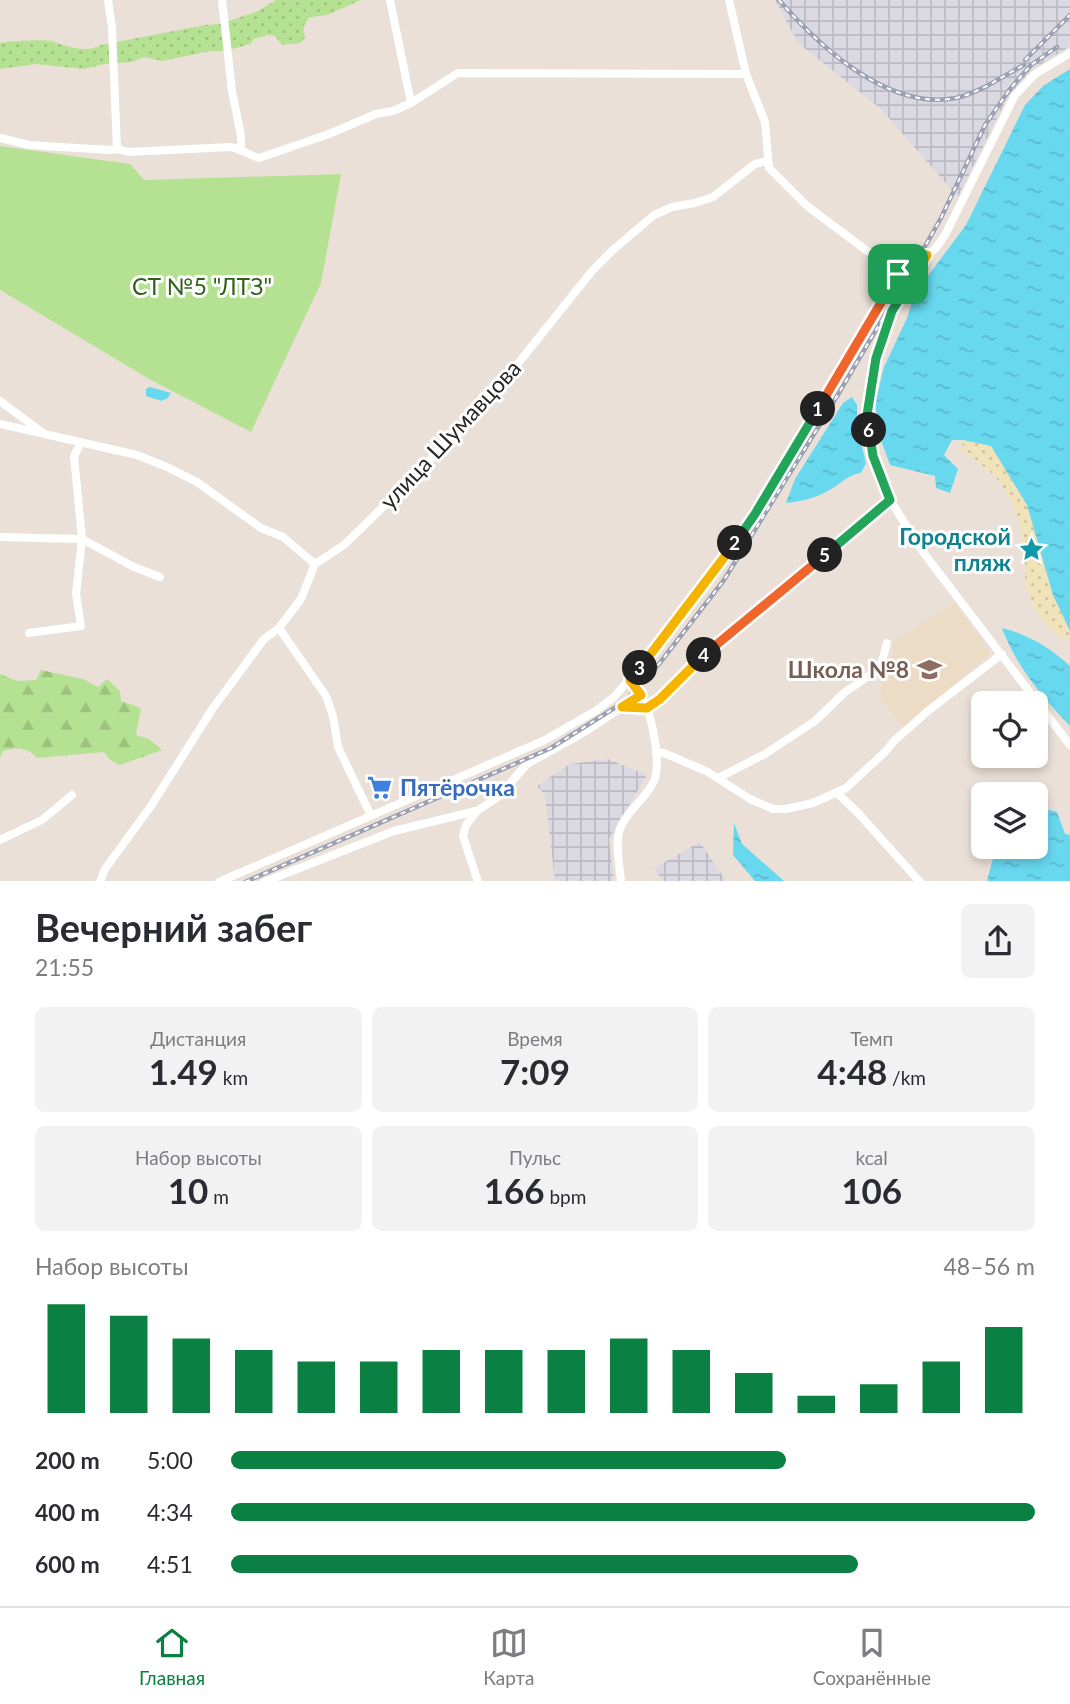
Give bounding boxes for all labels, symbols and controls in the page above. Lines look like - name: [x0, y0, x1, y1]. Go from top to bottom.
- pin: [868, 244, 928, 304]
- icon: arrive: [879, 255, 917, 293]
- park label: СТ №5 "ЛТЗ": [132, 272, 272, 300]
- street label: улица Шумавцова: [374, 354, 526, 514]
- pin: 1: [800, 392, 836, 426]
- text: 1: [812, 397, 823, 420]
- pin: 6: [852, 412, 886, 448]
- text: 6: [863, 418, 874, 441]
- place label: Городской пляж: [899, 522, 1011, 576]
- pin: 2: [718, 526, 752, 560]
- text: 2: [729, 531, 740, 554]
- place icon: Городской пляж: [1017, 535, 1045, 563]
- pin: 5: [808, 538, 842, 572]
- text: 5: [819, 543, 830, 566]
- pin: 4: [686, 638, 722, 672]
- text: 4: [698, 643, 709, 666]
- pin: 3: [622, 650, 658, 686]
- place label: Школа №8: [788, 655, 909, 683]
- school or university icon: Школа №8: [915, 655, 943, 683]
- text: 3: [634, 656, 645, 679]
- map controls: [971, 691, 1048, 859]
- button: locate: [971, 691, 1048, 768]
- supermarket icon: Пятёрочка: [366, 773, 394, 801]
- place label: Пятёрочка: [400, 773, 515, 801]
- button: layers: [971, 782, 1048, 859]
- text: Вечерний забег: [35, 904, 312, 950]
- button: share: [961, 904, 1035, 978]
- text: 21:55: [35, 953, 94, 981]
- text: Дистанция: [150, 1027, 246, 1050]
- text: Время: [507, 1027, 563, 1050]
- text: Темп: [850, 1027, 893, 1050]
- text: 1.49: [149, 1050, 218, 1092]
- text: 7:09: [500, 1050, 570, 1092]
- text: 4:48: [817, 1050, 887, 1092]
- text: km: [218, 1066, 248, 1089]
- text: /km: [887, 1066, 926, 1089]
- text: Набор высоты: [135, 1146, 262, 1169]
- text: Пульс: [509, 1146, 561, 1169]
- text: kcal: [856, 1146, 888, 1169]
- text: 10: [168, 1169, 208, 1211]
- text: 166: [484, 1169, 545, 1211]
- text: 106: [841, 1169, 902, 1211]
- text: m: [208, 1185, 229, 1208]
- text: bpm: [545, 1185, 586, 1208]
- text: Набор высоты: [35, 1252, 189, 1280]
- text: 48–56 m: [943, 1252, 1035, 1280]
- text: 200 m: [35, 1446, 100, 1474]
- text: 5:00: [147, 1446, 193, 1474]
- text: 400 m: [35, 1498, 100, 1526]
- text: 4:34: [147, 1498, 193, 1526]
- text: 600 m: [35, 1550, 100, 1578]
- text: 4:51: [147, 1550, 193, 1578]
- tab: Главная: [139, 1624, 205, 1689]
- tab: Карта: [483, 1624, 535, 1689]
- tab: Сохранённые: [813, 1624, 931, 1689]

